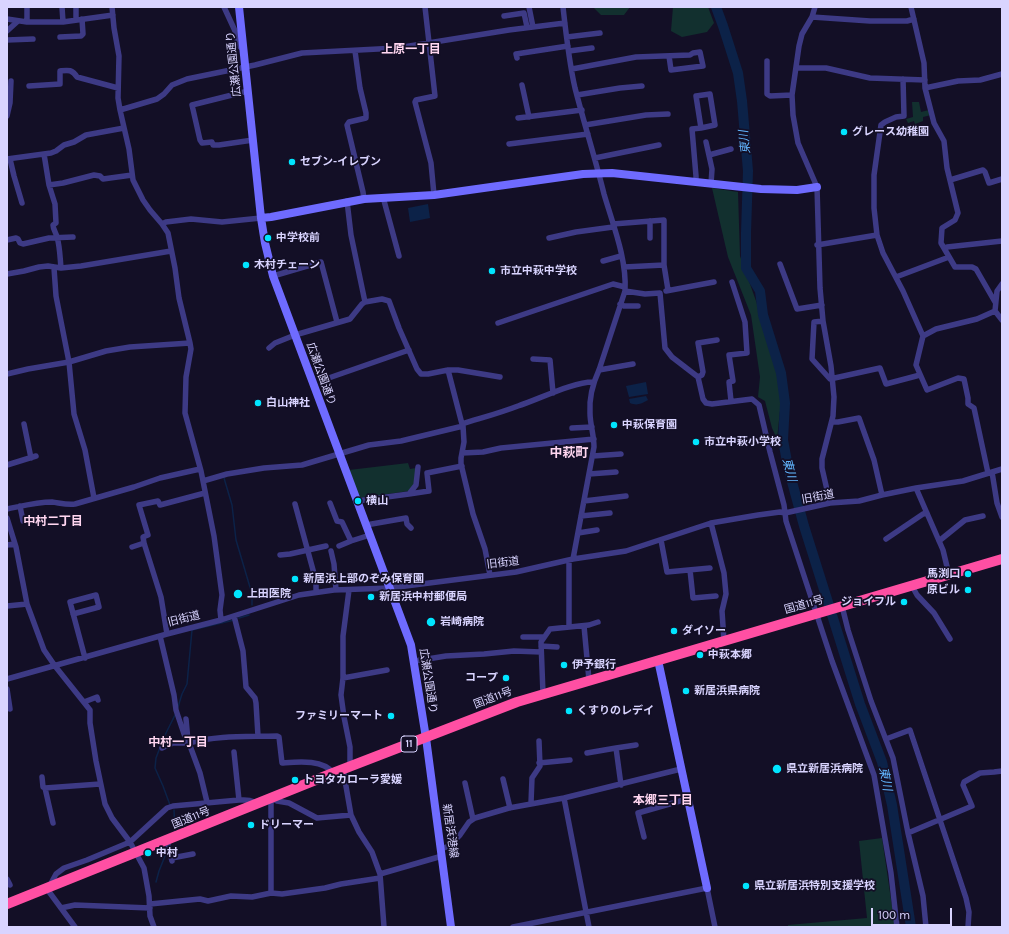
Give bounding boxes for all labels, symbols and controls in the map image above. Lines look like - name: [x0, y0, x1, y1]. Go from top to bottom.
- street label: 広瀬公園通り: [224, 30, 244, 98]
- district label: 上原一丁目: [381, 43, 441, 57]
- place label: グレース幼稚園: [852, 125, 929, 139]
- marker: グレース幼稚園: [839, 127, 849, 137]
- water label: 東川: [737, 129, 753, 155]
- place label: セブン-イレブン: [300, 155, 381, 169]
- marker: セブン-イレブン: [287, 157, 297, 167]
- place label: 中学校前: [276, 231, 320, 245]
- marker: 中学校前: [263, 233, 273, 243]
- place label: 木村チェーン: [254, 258, 320, 272]
- marker: 木村チェーン: [241, 260, 251, 270]
- place label: 市立中萩中学校: [500, 264, 577, 278]
- marker: 市立中萩中学校: [487, 266, 497, 276]
- street label: 広瀬公園通り: [304, 341, 338, 407]
- place label: 白山神社: [266, 396, 310, 410]
- marker: 白山神社: [253, 398, 263, 408]
- place label: 中萩保育園: [622, 418, 677, 432]
- marker: 中萩保育園: [609, 420, 619, 430]
- place label: 市立中萩小学校: [704, 435, 781, 449]
- marker: 市立中萩小学校: [691, 437, 701, 447]
- district label: 中萩町: [550, 445, 588, 461]
- water label: 東川: [779, 457, 799, 483]
- street label: 旧街道: [801, 488, 835, 506]
- place label: 横山: [366, 494, 388, 508]
- marker: 横山: [353, 496, 363, 506]
- district label: 中村二丁目: [23, 515, 83, 529]
- street label: 旧街道: [486, 554, 520, 572]
- place label: 馬渕口: [927, 567, 960, 581]
- marker: 馬渕口: [963, 569, 973, 579]
- place label: 新居浜上部のぞみ保育園: [303, 572, 424, 586]
- marker: 新居浜上部のぞみ保育園: [290, 574, 300, 584]
- place label: 原ビル: [927, 583, 960, 597]
- marker: 原ビル: [963, 585, 973, 595]
- place label: 上田医院: [247, 587, 291, 601]
- marker: 上田医院: [232, 588, 244, 600]
- place label: 新居浜中村郵便局: [379, 590, 467, 604]
- marker: 新居浜中村郵便局: [366, 592, 376, 602]
- street label: 国道11号: [783, 593, 825, 617]
- place label: ジョイフル: [841, 595, 896, 609]
- marker: ジョイフル: [899, 597, 909, 607]
- street label: 旧街道: [166, 609, 202, 629]
- place label: 岩崎病院: [440, 615, 484, 629]
- marker: 岩崎病院: [425, 616, 437, 628]
- place label: ダイソー: [682, 624, 726, 638]
- marker: ダイソー: [669, 626, 679, 636]
- street label: 広瀬公園通り: [416, 647, 440, 715]
- place label: 中萩本郷: [708, 648, 752, 662]
- marker: 中萩本郷: [695, 650, 705, 660]
- place label: 伊予銀行: [572, 658, 616, 672]
- marker: 伊予銀行: [559, 660, 569, 670]
- place label: コープ: [465, 671, 498, 685]
- marker: コープ: [501, 673, 511, 683]
- place label: 新居浜県病院: [694, 684, 760, 698]
- street label: 国道11号: [472, 685, 514, 711]
- marker: 新居浜県病院: [681, 686, 691, 696]
- place label: くすりのレデイ: [577, 704, 654, 718]
- marker: くすりのレデイ: [564, 706, 574, 716]
- place label: ファミリーマート: [295, 709, 383, 723]
- marker: ファミリーマート: [386, 711, 396, 721]
- district label: 中村一丁目: [148, 736, 208, 750]
- road number: 11: [401, 736, 417, 752]
- place label: 県立新居浜病院: [786, 762, 863, 776]
- marker: 県立新居浜病院: [771, 763, 783, 775]
- water label: 東川: [876, 766, 894, 792]
- place label: トヨタカローラ愛媛: [303, 773, 402, 787]
- marker: トヨタカローラ愛媛: [290, 775, 300, 785]
- district label: 本郷三丁目: [633, 794, 693, 808]
- street label: 新居浜港線: [440, 803, 460, 859]
- street label: 国道11号: [170, 804, 212, 832]
- place label: ドリーマー: [259, 818, 314, 832]
- marker: ドリーマー: [246, 820, 256, 830]
- place label: 中村: [156, 846, 178, 860]
- marker: 中村: [143, 848, 153, 858]
- place label: 県立新居浜特別支援学校: [754, 879, 875, 893]
- marker: 県立新居浜特別支援学校: [741, 881, 751, 891]
- scale bar: [873, 900, 954, 926]
- text: 100 m: [878, 908, 910, 922]

